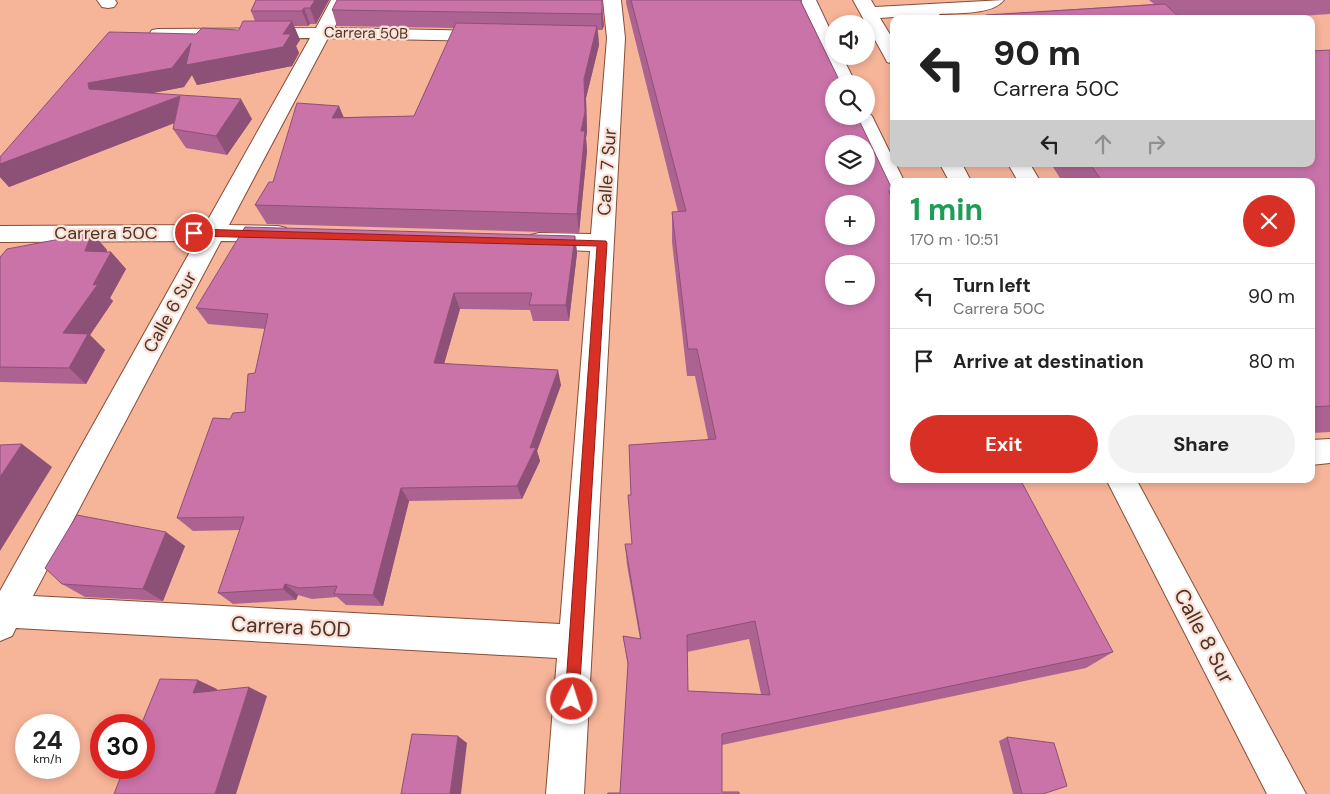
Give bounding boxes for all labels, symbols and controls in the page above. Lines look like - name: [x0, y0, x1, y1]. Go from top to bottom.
- map controls: [825, 15, 875, 305]
- button: sound: [825, 15, 875, 65]
- street label: Carrera 50B: [324, 22, 408, 44]
- text: 90 m: [993, 30, 1081, 76]
- icon: left: [910, 35, 975, 100]
- text: Carrera 50C: [993, 74, 1119, 103]
- button: search: [825, 75, 875, 125]
- street label: Calle 7 Sur: [592, 127, 622, 217]
- icon: left: [1036, 130, 1064, 158]
- icon: ahead: [1089, 130, 1117, 158]
- icon: right: [1142, 130, 1170, 158]
- button: layers: [825, 135, 875, 185]
- text: 1 min: [910, 190, 983, 229]
- button: +: [825, 195, 875, 245]
- button: close: [1243, 195, 1295, 247]
- pin: [173, 212, 215, 254]
- icon: arrive: [180, 219, 208, 247]
- street label: Carrera 50C: [54, 221, 158, 245]
- text: 170 m · 10:51: [910, 229, 998, 250]
- button: −: [825, 255, 875, 305]
- street label: Calle 6 Sur: [138, 267, 202, 357]
- text: Turn left: [953, 273, 1031, 298]
- icon: left: [910, 282, 938, 310]
- text: 90 m: [1248, 284, 1295, 309]
- text: Carrera 50C: [953, 298, 1045, 319]
- icon: arrive: [910, 347, 938, 375]
- text: Arrive at destination: [953, 349, 1144, 374]
- text: 80 m: [1248, 349, 1295, 374]
- button: Exit: [910, 415, 1098, 473]
- button: Share: [1108, 415, 1295, 473]
- street label: Calle 8 Sur: [1167, 584, 1241, 689]
- street label: Carrera 50D: [230, 610, 352, 644]
- position arrow: [545, 672, 597, 724]
- speed limit sign: 30: [90, 714, 155, 779]
- text: 24: [32, 724, 63, 757]
- text: km/h: [33, 751, 62, 767]

